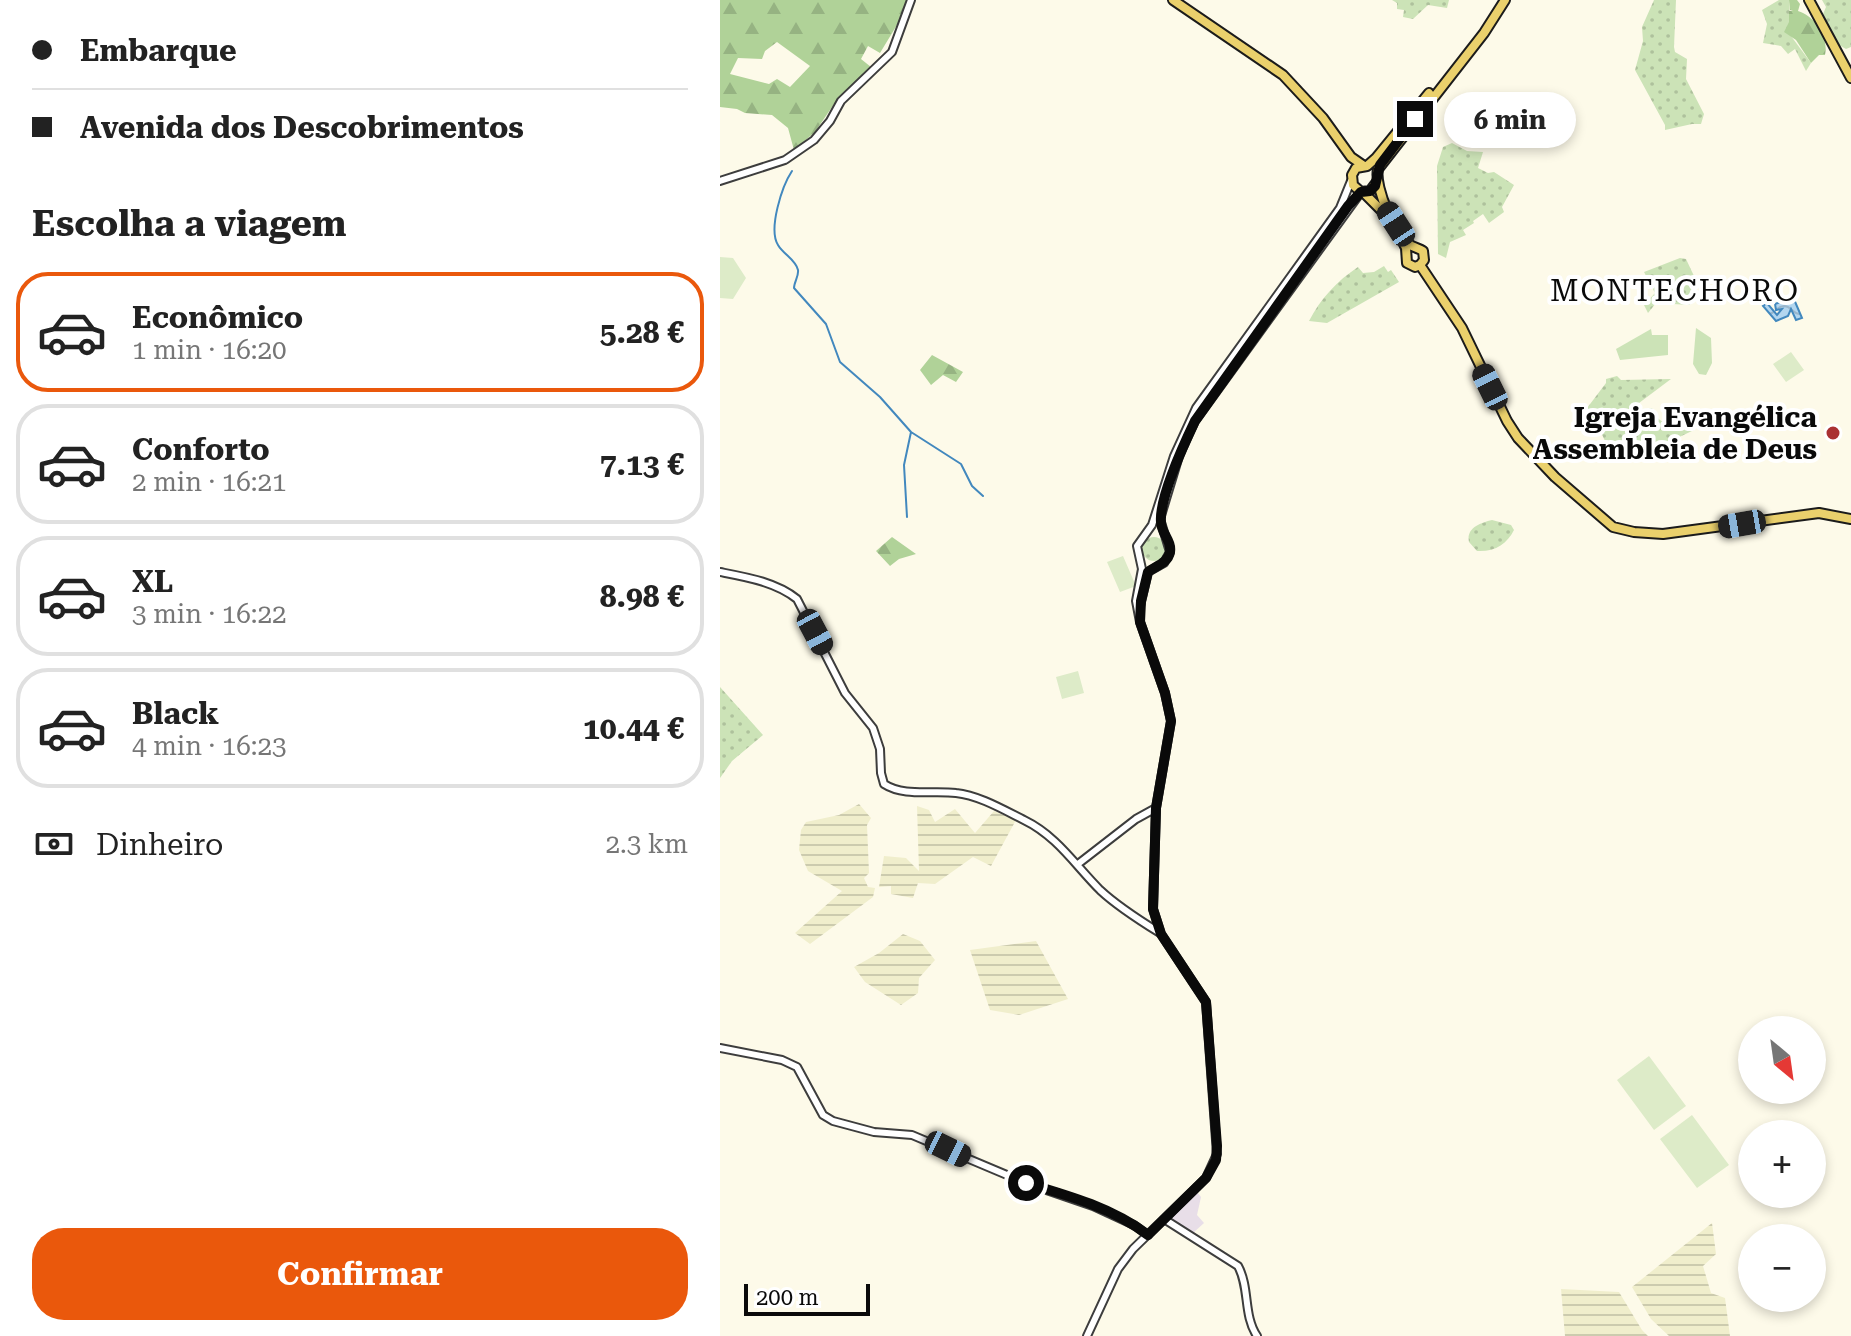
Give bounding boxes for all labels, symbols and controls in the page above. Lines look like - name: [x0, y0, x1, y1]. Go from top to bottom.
- text: Embarque: [80, 33, 237, 68]
- callout: 6 min: [1443, 91, 1575, 147]
- route end: [1397, 101, 1433, 137]
- text: 6 min: [1474, 105, 1546, 135]
- text: Avenida dos Descobrimentos: [80, 110, 524, 145]
- car: [1373, 197, 1419, 251]
- text: Escolha a viagem: [32, 203, 347, 245]
- district label: MONTECHORO: [1550, 273, 1800, 308]
- icon: car: [36, 296, 108, 368]
- text: Econômico: [132, 300, 303, 335]
- text: 5.28 €: [600, 315, 684, 350]
- text: 1 min · 16:20: [132, 335, 287, 365]
- car: [1469, 360, 1511, 414]
- place label: Igreja Evangélica Assembleia de Deus: [1533, 401, 1818, 466]
- marker: Igreja Evangélica Assembleia de Deus: [1824, 424, 1842, 442]
- icon: car: [36, 428, 108, 500]
- text: Conforto: [132, 432, 270, 467]
- text: 7.13 €: [600, 447, 684, 482]
- text: 2 min · 16:21: [132, 467, 287, 497]
- car: [1716, 508, 1768, 540]
- icon: car: [36, 560, 108, 632]
- text: XL: [132, 564, 173, 599]
- text: 8.98 €: [600, 579, 684, 614]
- text: 3 min · 16:22: [132, 599, 287, 629]
- car: [793, 605, 837, 659]
- icon: car: [36, 692, 108, 764]
- text: Black: [132, 696, 219, 731]
- text: 10.44 €: [583, 711, 684, 746]
- text: 4 min · 16:23: [132, 731, 287, 761]
- icon: cash: [32, 822, 76, 866]
- text: Dinheiro: [96, 827, 224, 862]
- text: 2.3 km: [605, 829, 688, 859]
- north arrow: [1738, 1016, 1826, 1104]
- map controls: [1738, 1016, 1826, 1312]
- button: +: [1738, 1120, 1826, 1208]
- car: [921, 1128, 975, 1170]
- route start: [1008, 1165, 1044, 1201]
- button: −: [1738, 1224, 1826, 1312]
- button: Confirmar: [32, 1228, 688, 1320]
- scale bar: [744, 1280, 870, 1316]
- text: 200 m: [756, 1285, 819, 1310]

